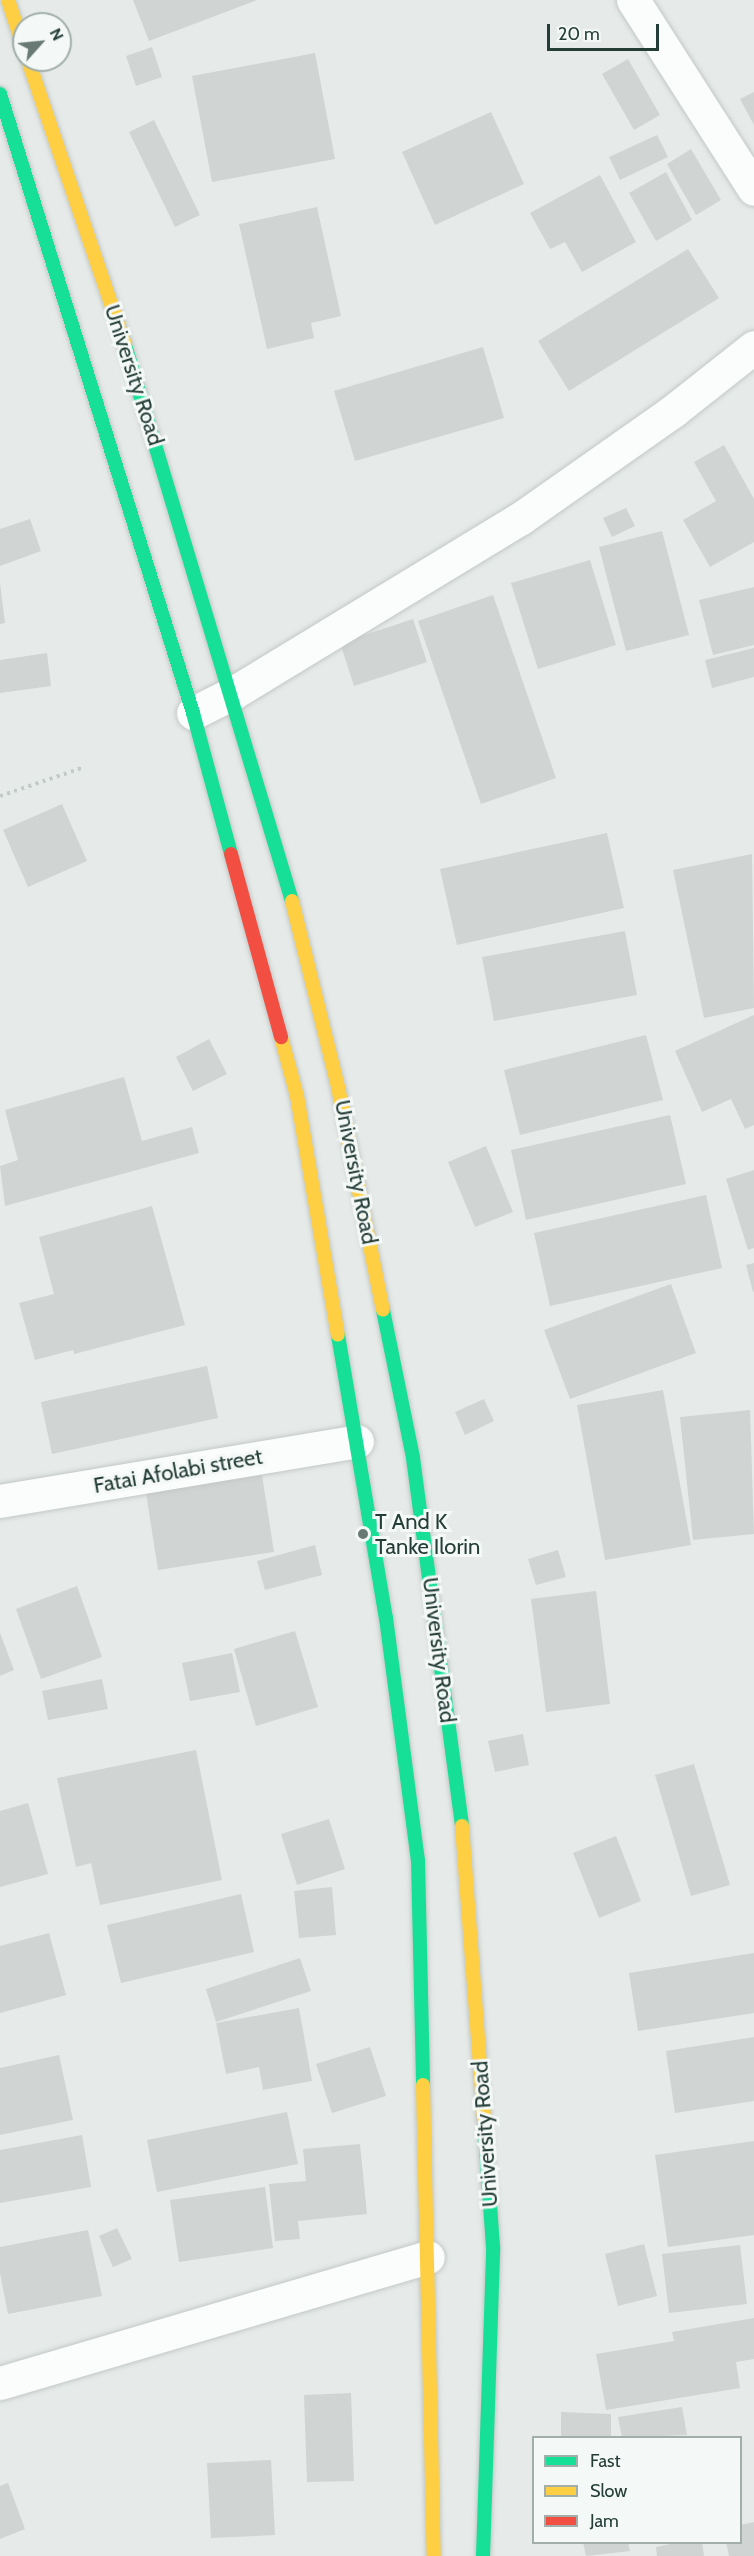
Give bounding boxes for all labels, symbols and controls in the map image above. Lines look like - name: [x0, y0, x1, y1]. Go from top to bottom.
- north arrow: [12, 12, 72, 72]
- scale bar: [550, 12, 662, 50]
- text: 20 m: [558, 23, 600, 45]
- text: N: [46, 25, 68, 44]
- street label: University Road: [99, 301, 169, 449]
- street label: University Road: [329, 1098, 383, 1246]
- street label: Fatai Afolabi street: [91, 1443, 265, 1499]
- place label: T And K Tanke Ilorin: [375, 1508, 480, 1560]
- marker: T And K Tanke Ilorin: [356, 1527, 370, 1541]
- street label: University Road: [417, 1576, 461, 1724]
- street label: University Road: [467, 2060, 503, 2208]
- legend: [532, 2436, 742, 2544]
- text: Fast: [590, 2450, 621, 2472]
- text: Slow: [590, 2480, 627, 2502]
- text: Jam: [590, 2510, 619, 2532]

